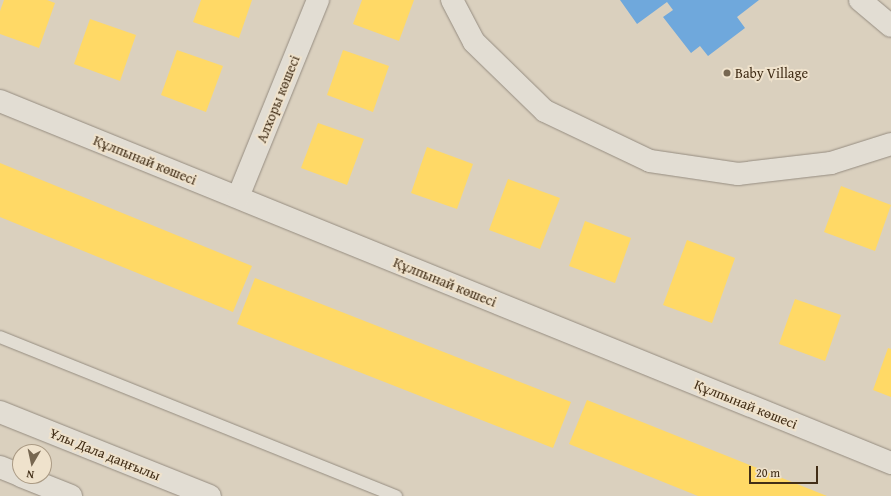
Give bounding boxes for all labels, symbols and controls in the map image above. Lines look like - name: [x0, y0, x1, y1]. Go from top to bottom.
- street label: Алхоры көшесі: [253, 53, 303, 145]
- place label: Baby Village: [735, 65, 808, 81]
- marker: Baby Village: [722, 68, 732, 78]
- street label: Құлпынай көшесі: [91, 132, 199, 188]
- street label: Құлпынай көшесі: [391, 254, 499, 310]
- street label: Құлпынай көшесі: [692, 376, 800, 432]
- street label: Ұлы Дала даңғылы: [47, 424, 163, 484]
- north arrow: [12, 444, 52, 484]
- scale bar: [751, 458, 820, 484]
- text: 20 m: [756, 464, 780, 481]
- text: N: [25, 466, 35, 483]

